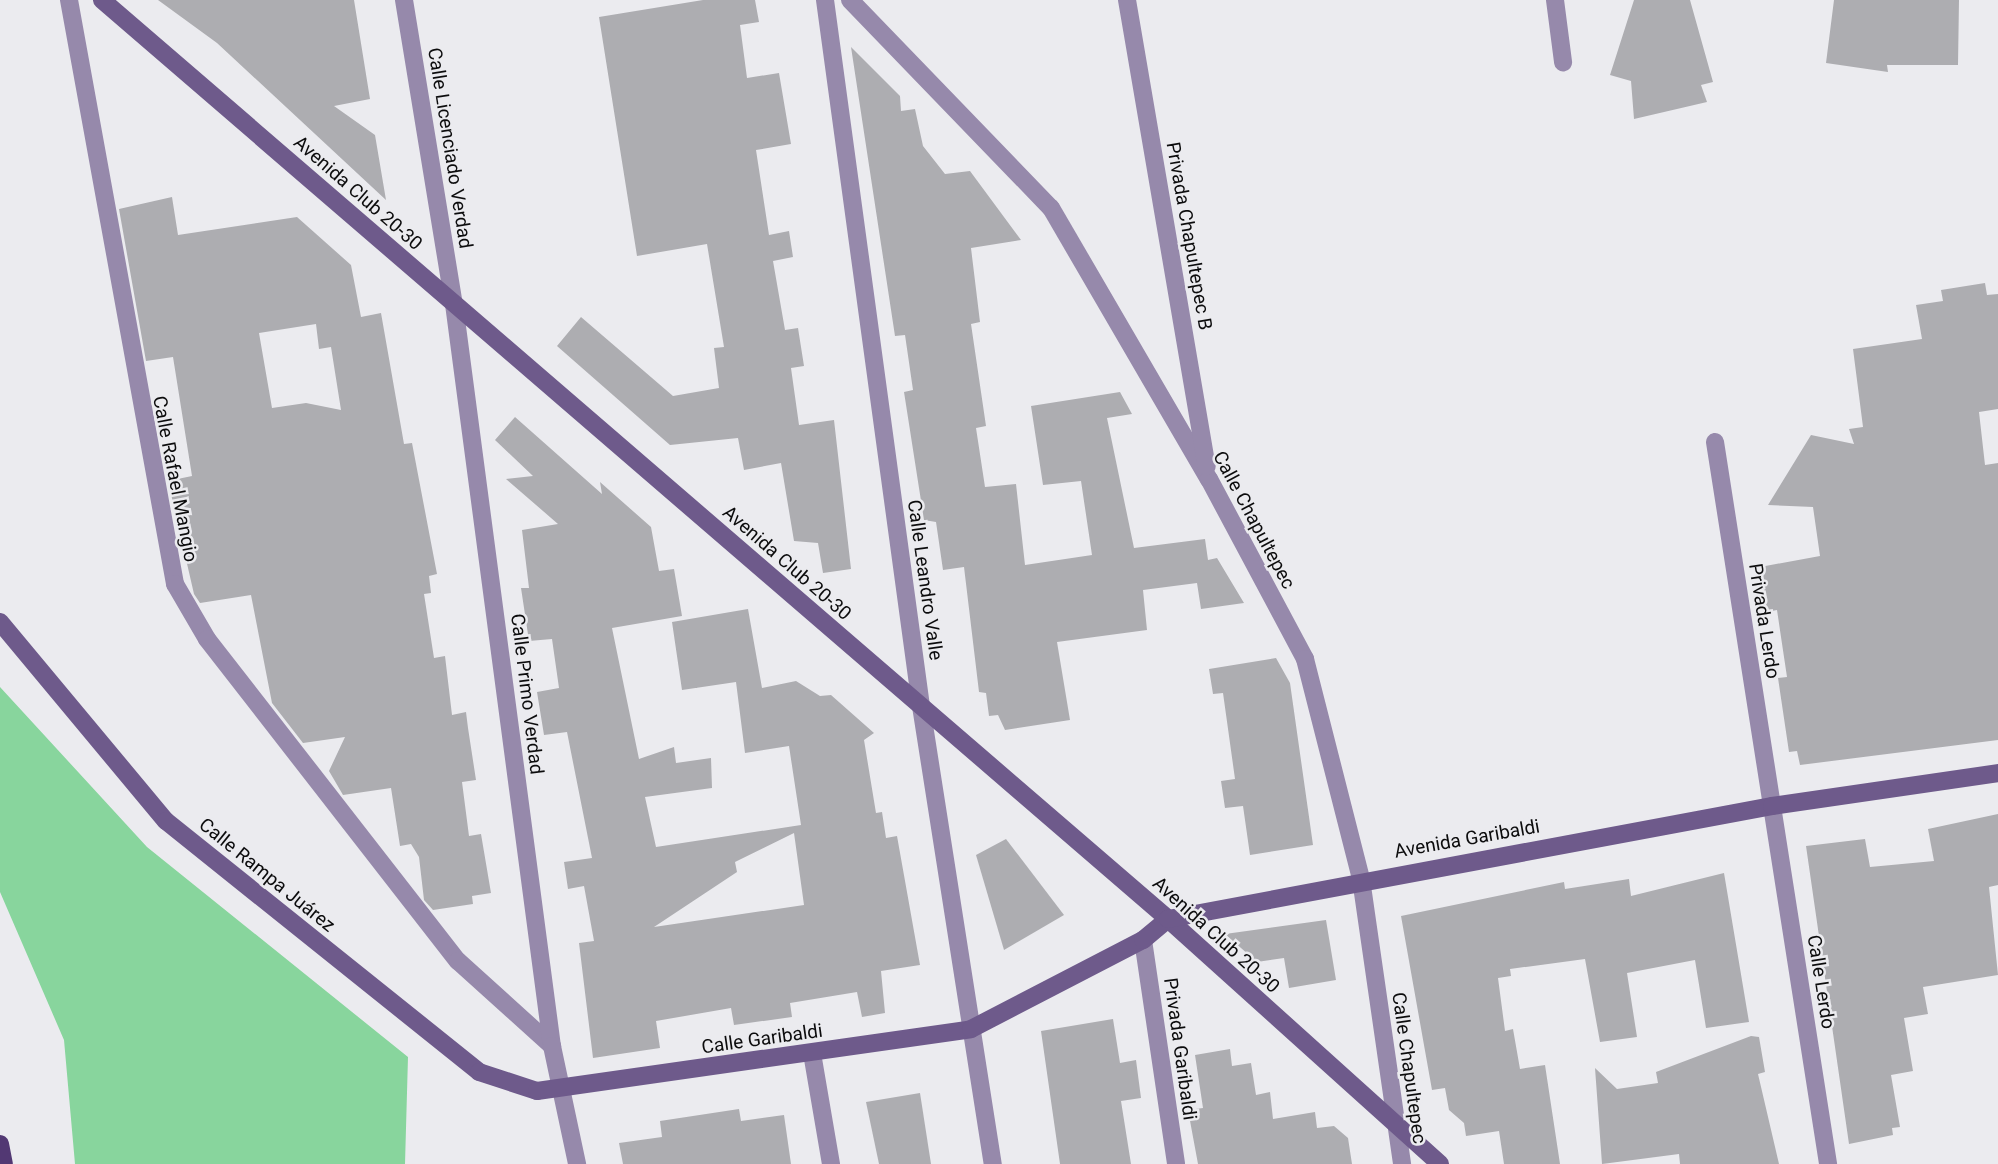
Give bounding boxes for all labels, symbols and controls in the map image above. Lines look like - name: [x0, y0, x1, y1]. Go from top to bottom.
- street label: Calle Licenciado Verdad: [423, 46, 477, 250]
- street label: Avenida Club 20-30: [289, 131, 427, 255]
- street label: Privada Chapultepec B: [1161, 140, 1217, 332]
- street label: Calle Rafael Mangio: [148, 394, 202, 564]
- street label: Calle Chapultepec: [1208, 447, 1300, 593]
- street label: Calle Leandro Valle: [902, 498, 948, 662]
- street label: Avenida Club 20-30: [718, 501, 856, 625]
- street label: Privada Lerdo: [1744, 562, 1784, 680]
- street label: Calle Primo Verdad: [506, 612, 548, 776]
- street label: Calle Rampa Juárez: [194, 813, 340, 937]
- street label: Avenida Garibaldi: [1393, 815, 1541, 863]
- street label: Avenida Club 20-30: [1148, 872, 1284, 998]
- street label: Calle Lerdo: [1802, 933, 1840, 1031]
- street label: Privada Garibaldi: [1159, 976, 1201, 1122]
- street label: Calle Chapultepec: [1387, 991, 1431, 1145]
- street label: Calle Garibaldi: [700, 1019, 824, 1059]

